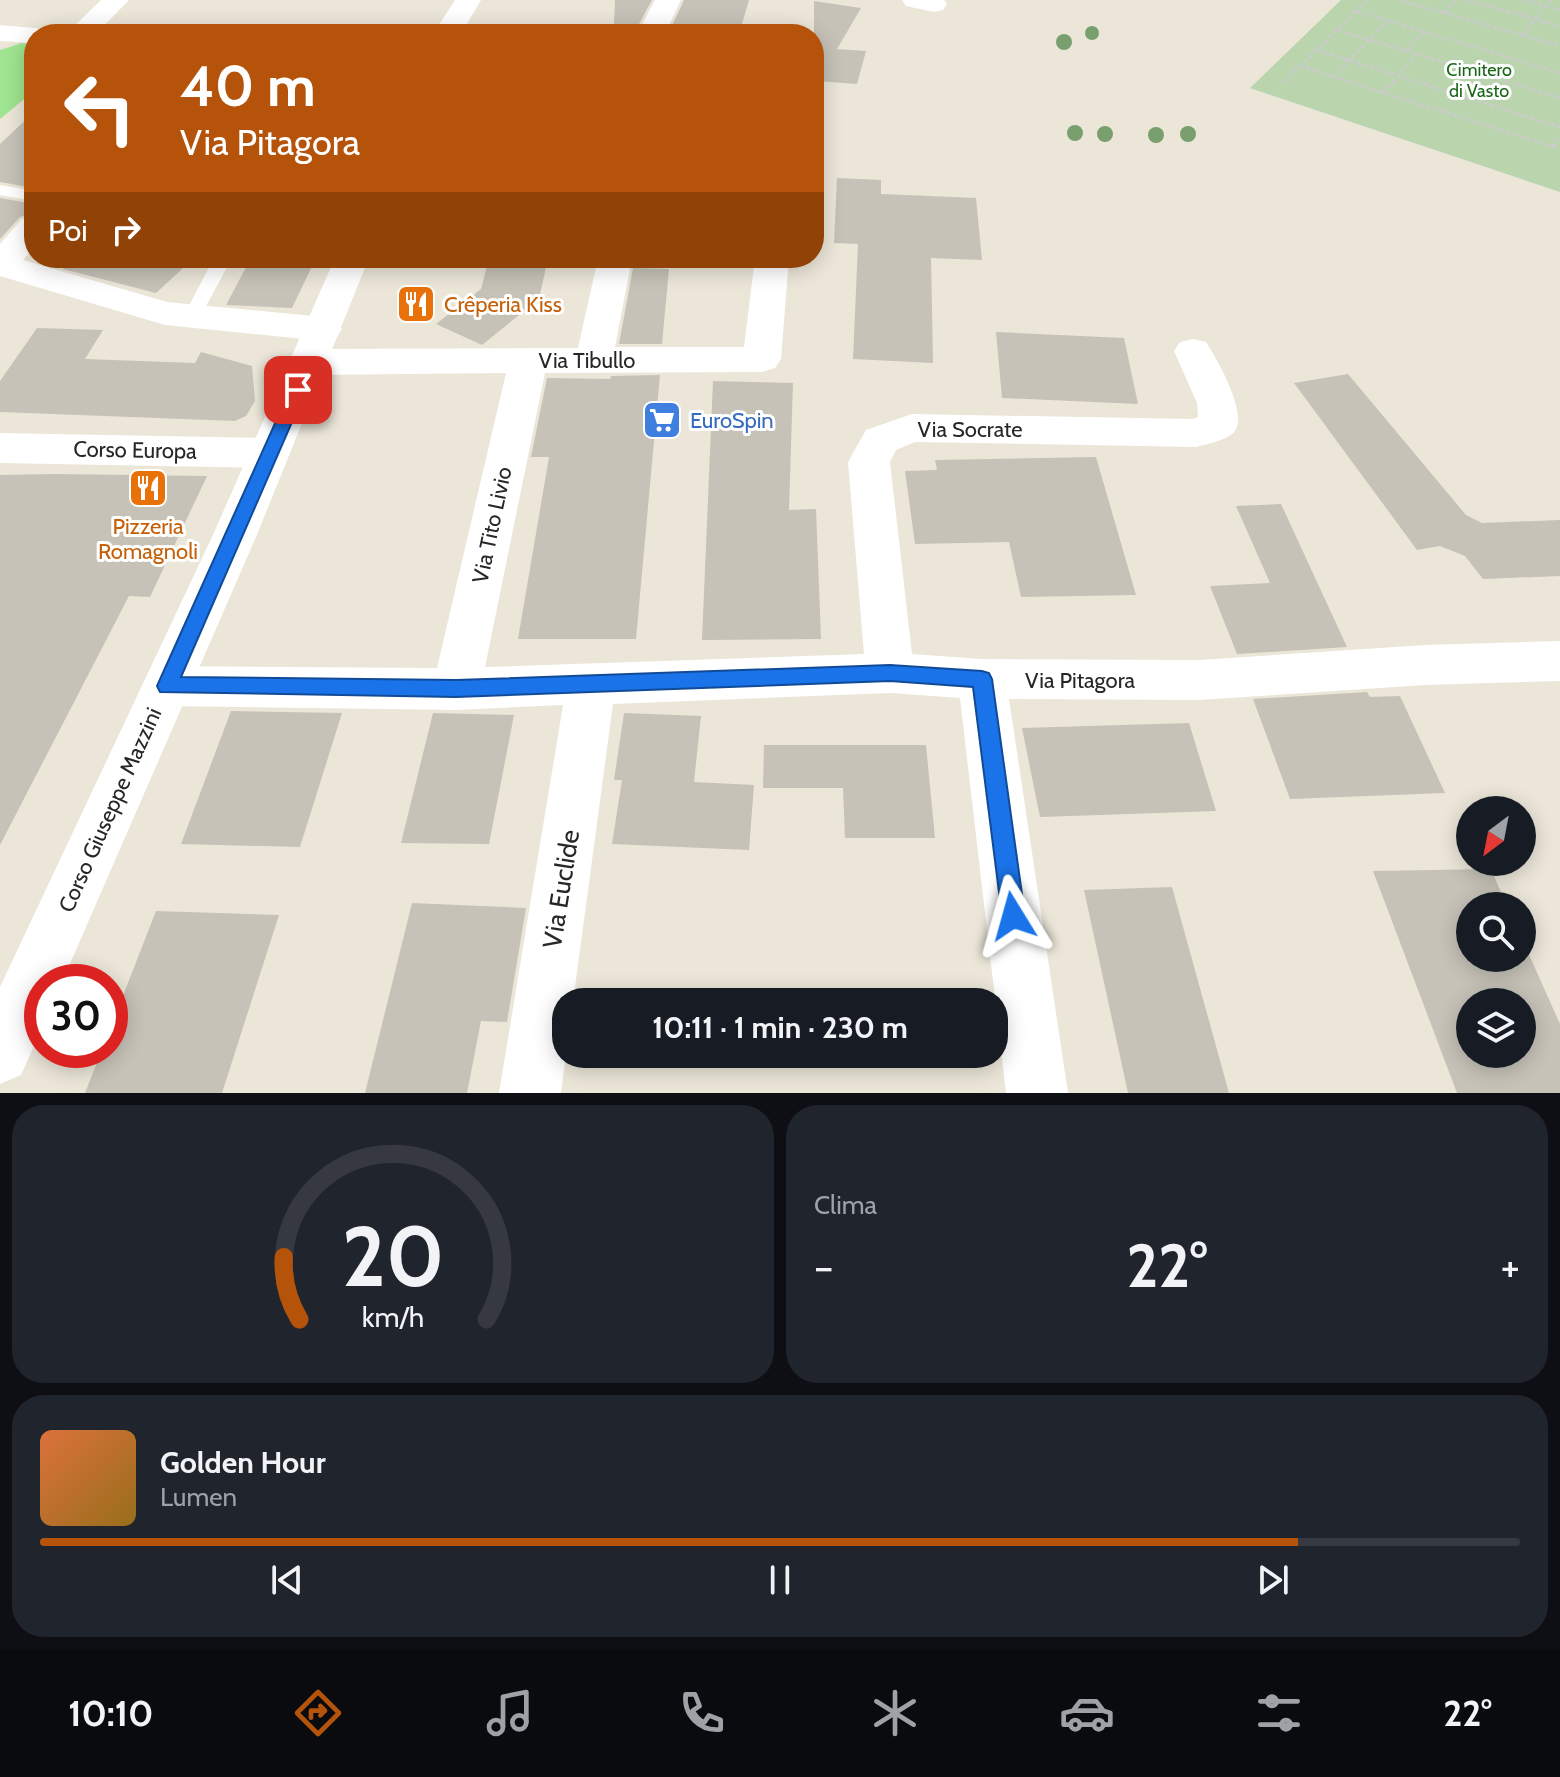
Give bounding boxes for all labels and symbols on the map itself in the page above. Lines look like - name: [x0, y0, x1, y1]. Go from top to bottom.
- park label: Cimitero di Vasto: [1446, 59, 1512, 102]
- restaurant icon: Crêperia Kiss: [395, 283, 437, 325]
- place label: Crêperia Kiss: [444, 291, 562, 318]
- street label: Via Tibullo: [539, 347, 635, 374]
- pin: [264, 356, 332, 424]
- supermarket icon: EuroSpin: [641, 399, 683, 441]
- place label: EuroSpin: [690, 407, 774, 434]
- street label: Via Socrate: [917, 416, 1023, 443]
- street label: Corso Europa: [73, 435, 197, 465]
- street label: Via Tito Livio: [466, 464, 518, 586]
- restaurant icon: Pizzeria Romagnoli: [127, 467, 169, 509]
- place label: Pizzeria Romagnoli: [98, 513, 198, 565]
- street label: Via Pitagora: [1025, 667, 1135, 694]
- street label: Corso Giuseppe Mazzini: [53, 704, 167, 916]
- north arrow: [1456, 796, 1536, 876]
- street label: Via Euclide: [536, 827, 586, 951]
- position arrow: [971, 874, 1055, 958]
- speed limit sign: 30: [24, 964, 128, 1068]

